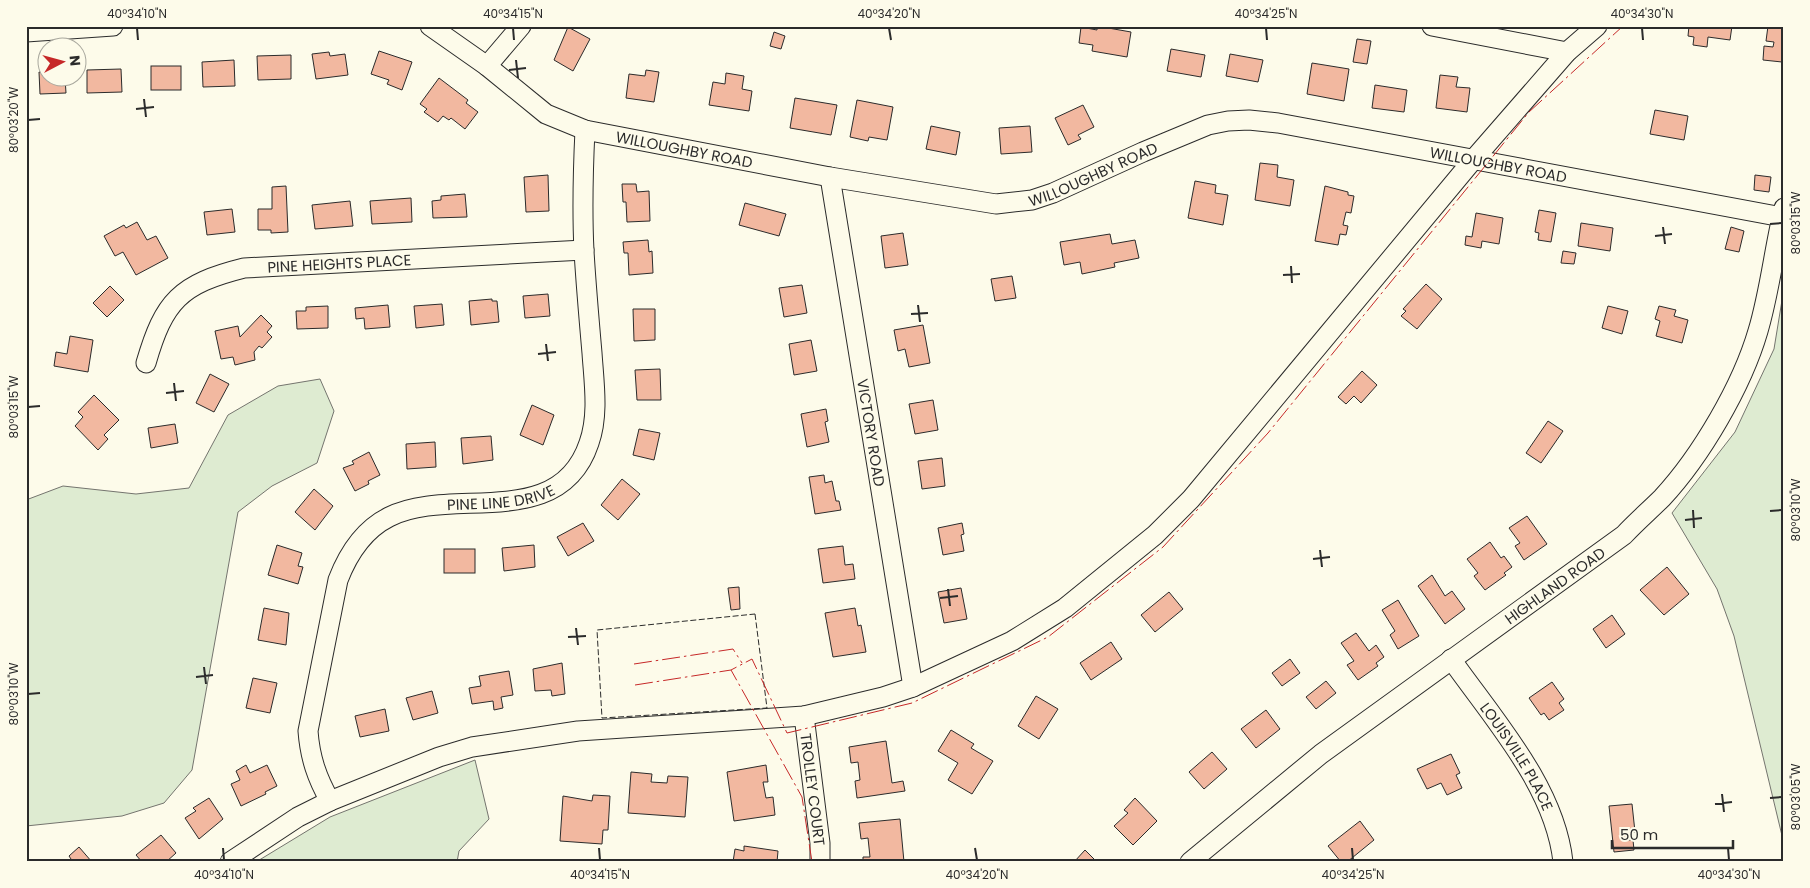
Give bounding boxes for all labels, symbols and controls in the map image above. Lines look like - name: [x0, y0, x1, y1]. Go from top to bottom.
- text: 40°34'10"N: [107, 5, 167, 22]
- text: 40°34'15"N: [483, 5, 543, 22]
- text: 40°34'20"N: [858, 5, 920, 22]
- text: 40°34'25"N: [1235, 5, 1297, 22]
- text: 40°34'30"N: [1610, 5, 1674, 22]
- north arrow: [38, 38, 88, 88]
- text: N: [64, 54, 85, 67]
- text: 80°03'20"W: [5, 87, 22, 153]
- street label: WILLOUGHBY ROAD: [614, 126, 755, 172]
- street label: WILLOUGHBY ROAD: [1026, 137, 1161, 211]
- street label: WILLOUGHBY ROAD: [1428, 141, 1569, 187]
- text: 80°03'15"W: [1787, 191, 1804, 255]
- street label: PINE HEIGHTS PLACE: [267, 249, 412, 277]
- text: 80°03'15"W: [5, 375, 22, 439]
- street label: VICTORY ROAD: [852, 377, 891, 488]
- text: 80°03'10"W: [1787, 478, 1804, 542]
- street label: PINE LINE DRIVE: [446, 479, 558, 515]
- street label: HIGHLAND ROAD: [1500, 542, 1609, 629]
- text: 80°03'10"W: [5, 662, 22, 726]
- street label: LOUISVILLE PLACE: [1476, 698, 1559, 814]
- street label: TROLLEY COURT: [796, 732, 831, 847]
- text: 80°03'05"W: [1787, 763, 1804, 830]
- scale bar: [1612, 818, 1734, 850]
- text: 50 m: [1620, 824, 1658, 845]
- text: 40°34'10"N: [194, 866, 254, 883]
- text: 40°34'15"N: [570, 866, 630, 883]
- text: 40°34'20"N: [946, 866, 1008, 883]
- text: 40°34'25"N: [1322, 866, 1384, 883]
- text: 40°34'30"N: [1697, 866, 1761, 883]

